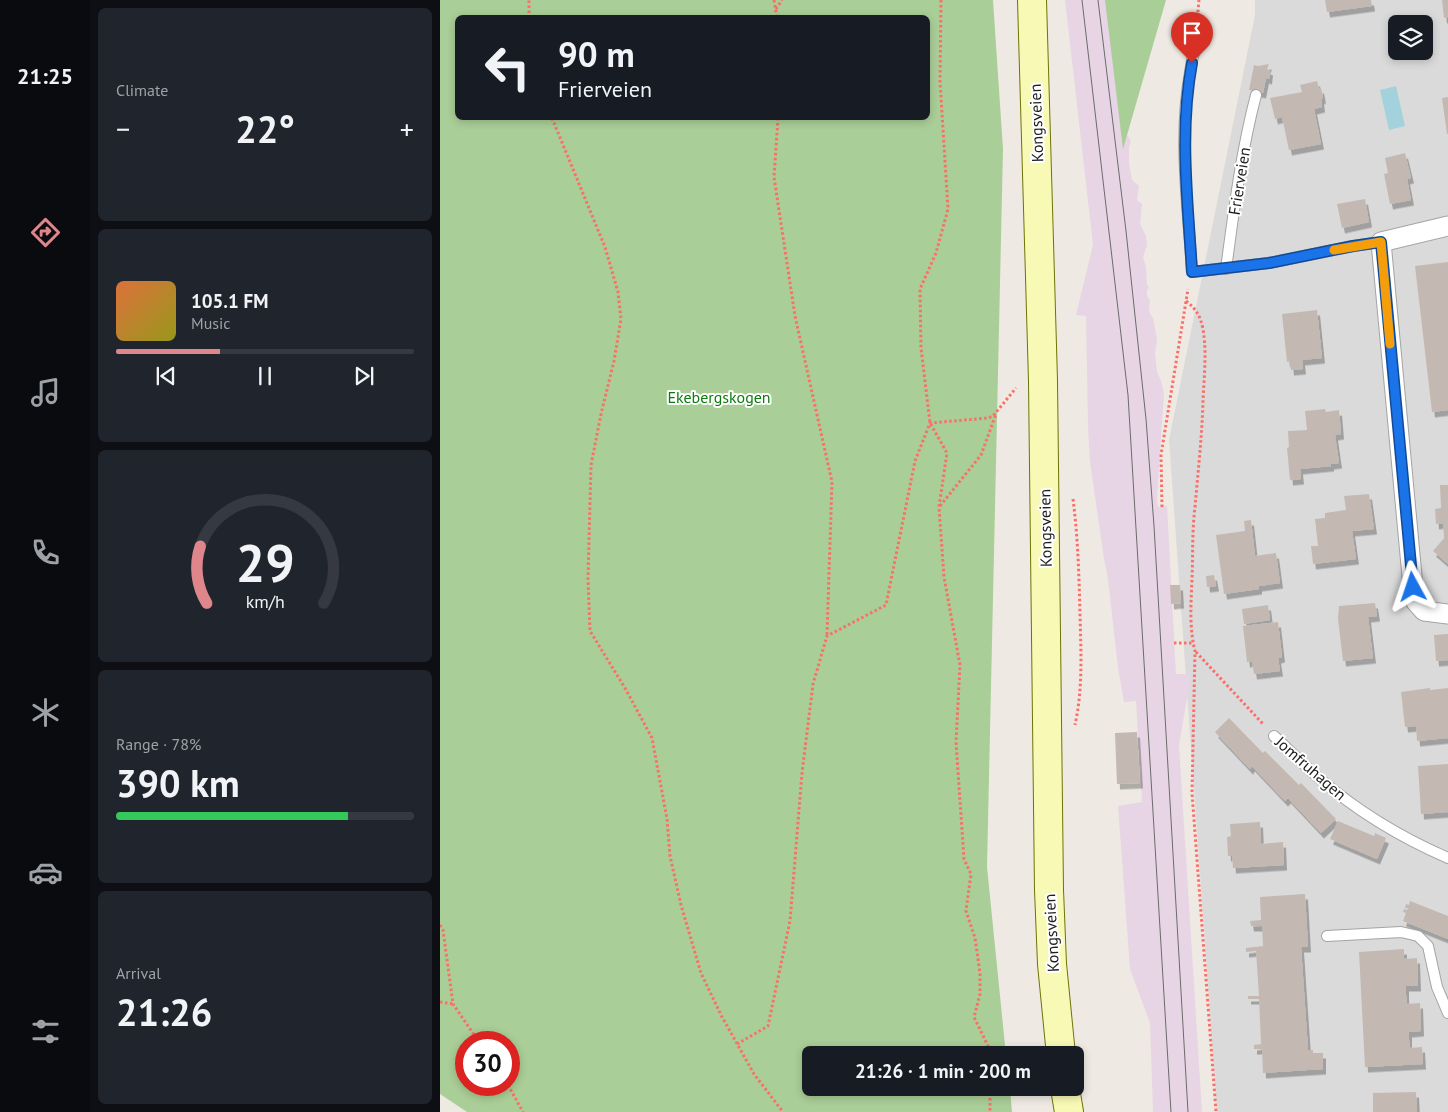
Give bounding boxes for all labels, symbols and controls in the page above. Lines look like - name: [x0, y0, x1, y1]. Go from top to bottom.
- pin: [1171, 12, 1213, 63]
- map controls: [1388, 15, 1433, 60]
- button: layers: [1388, 15, 1433, 60]
- icon: arrive: [1178, 19, 1206, 47]
- text: 90 m: [558, 31, 635, 77]
- icon: left: [475, 35, 540, 100]
- text: 21:25: [17, 62, 73, 90]
- text: Frierveien: [558, 75, 652, 103]
- text: Climate: [116, 80, 168, 100]
- street label: Kongsveien: [1025, 83, 1047, 163]
- text: 22°: [235, 104, 295, 153]
- text: −: [116, 110, 130, 147]
- text: +: [400, 110, 414, 147]
- street label: Frierveien: [1224, 146, 1254, 216]
- icon: directions: [28, 215, 63, 250]
- text: 105.1 FM: [191, 289, 268, 313]
- text: Music: [191, 313, 231, 333]
- icon: previous: [152, 362, 180, 390]
- icon: pause: [251, 362, 279, 390]
- icon: next: [350, 362, 378, 390]
- icon: music: [28, 375, 63, 410]
- park label: Ekebergskogen: [667, 387, 771, 407]
- street label: Kongsveien: [1034, 489, 1056, 567]
- text: 29: [236, 529, 294, 596]
- icon: phone: [28, 535, 63, 570]
- position arrow: [1386, 560, 1438, 612]
- text: km/h: [245, 590, 285, 613]
- icon: climate: [28, 695, 63, 730]
- street label: Jomfruhagen: [1271, 731, 1351, 804]
- text: Range · 78%: [116, 734, 201, 754]
- text: 390 km: [116, 758, 240, 807]
- icon: car: [28, 855, 63, 890]
- street label: Kongsveien: [1039, 893, 1063, 973]
- text: Arrival: [116, 963, 161, 983]
- text: 21:26: [116, 987, 212, 1036]
- icon: filters: [28, 1014, 63, 1049]
- speed limit sign: 30: [455, 1031, 520, 1096]
- text: 21:26 · 1 min · 200 m: [855, 1059, 1031, 1083]

